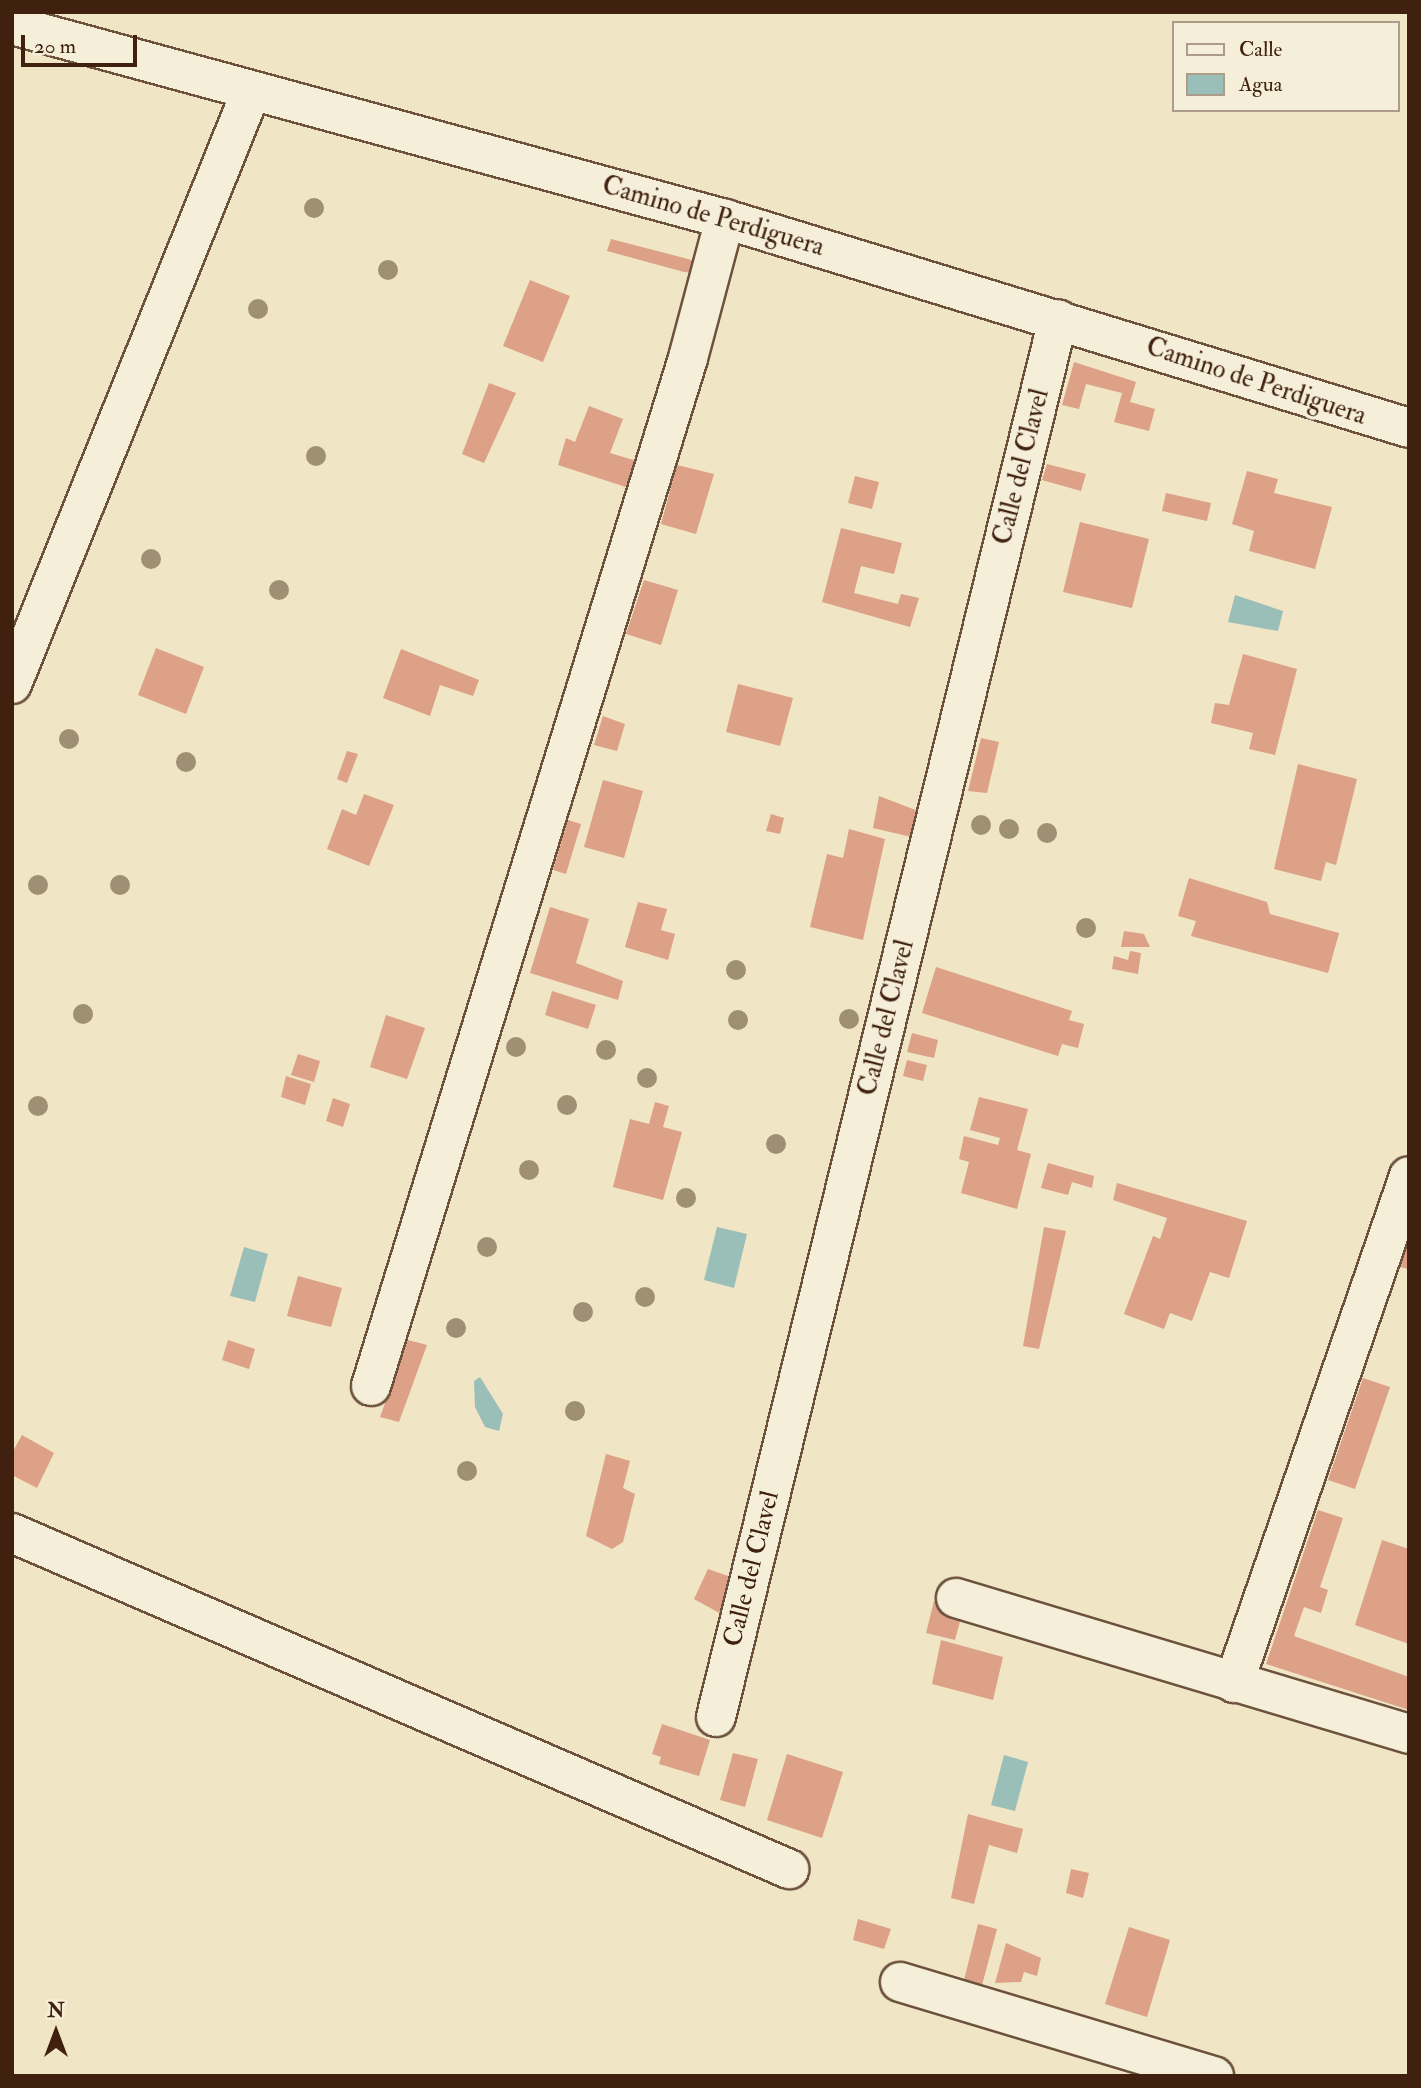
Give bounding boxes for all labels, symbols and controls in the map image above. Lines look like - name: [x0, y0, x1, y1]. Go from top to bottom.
- scale bar: [24, 21, 140, 65]
- legend: [1172, 21, 1400, 112]
- text: 20 m: [34, 33, 76, 60]
- text: Calle: [1239, 36, 1282, 63]
- text: Agua: [1239, 71, 1282, 98]
- street label: Camino de Perdiguera: [598, 170, 828, 264]
- street label: Camino de Perdiguera: [1142, 332, 1370, 432]
- street label: Calle del Clavel: [988, 386, 1056, 548]
- street label: Calle del Clavel: [853, 937, 921, 1099]
- street label: Calle del Clavel: [718, 1488, 786, 1650]
- north arrow: [21, 1997, 91, 2067]
- text: N: [47, 1999, 65, 2023]

